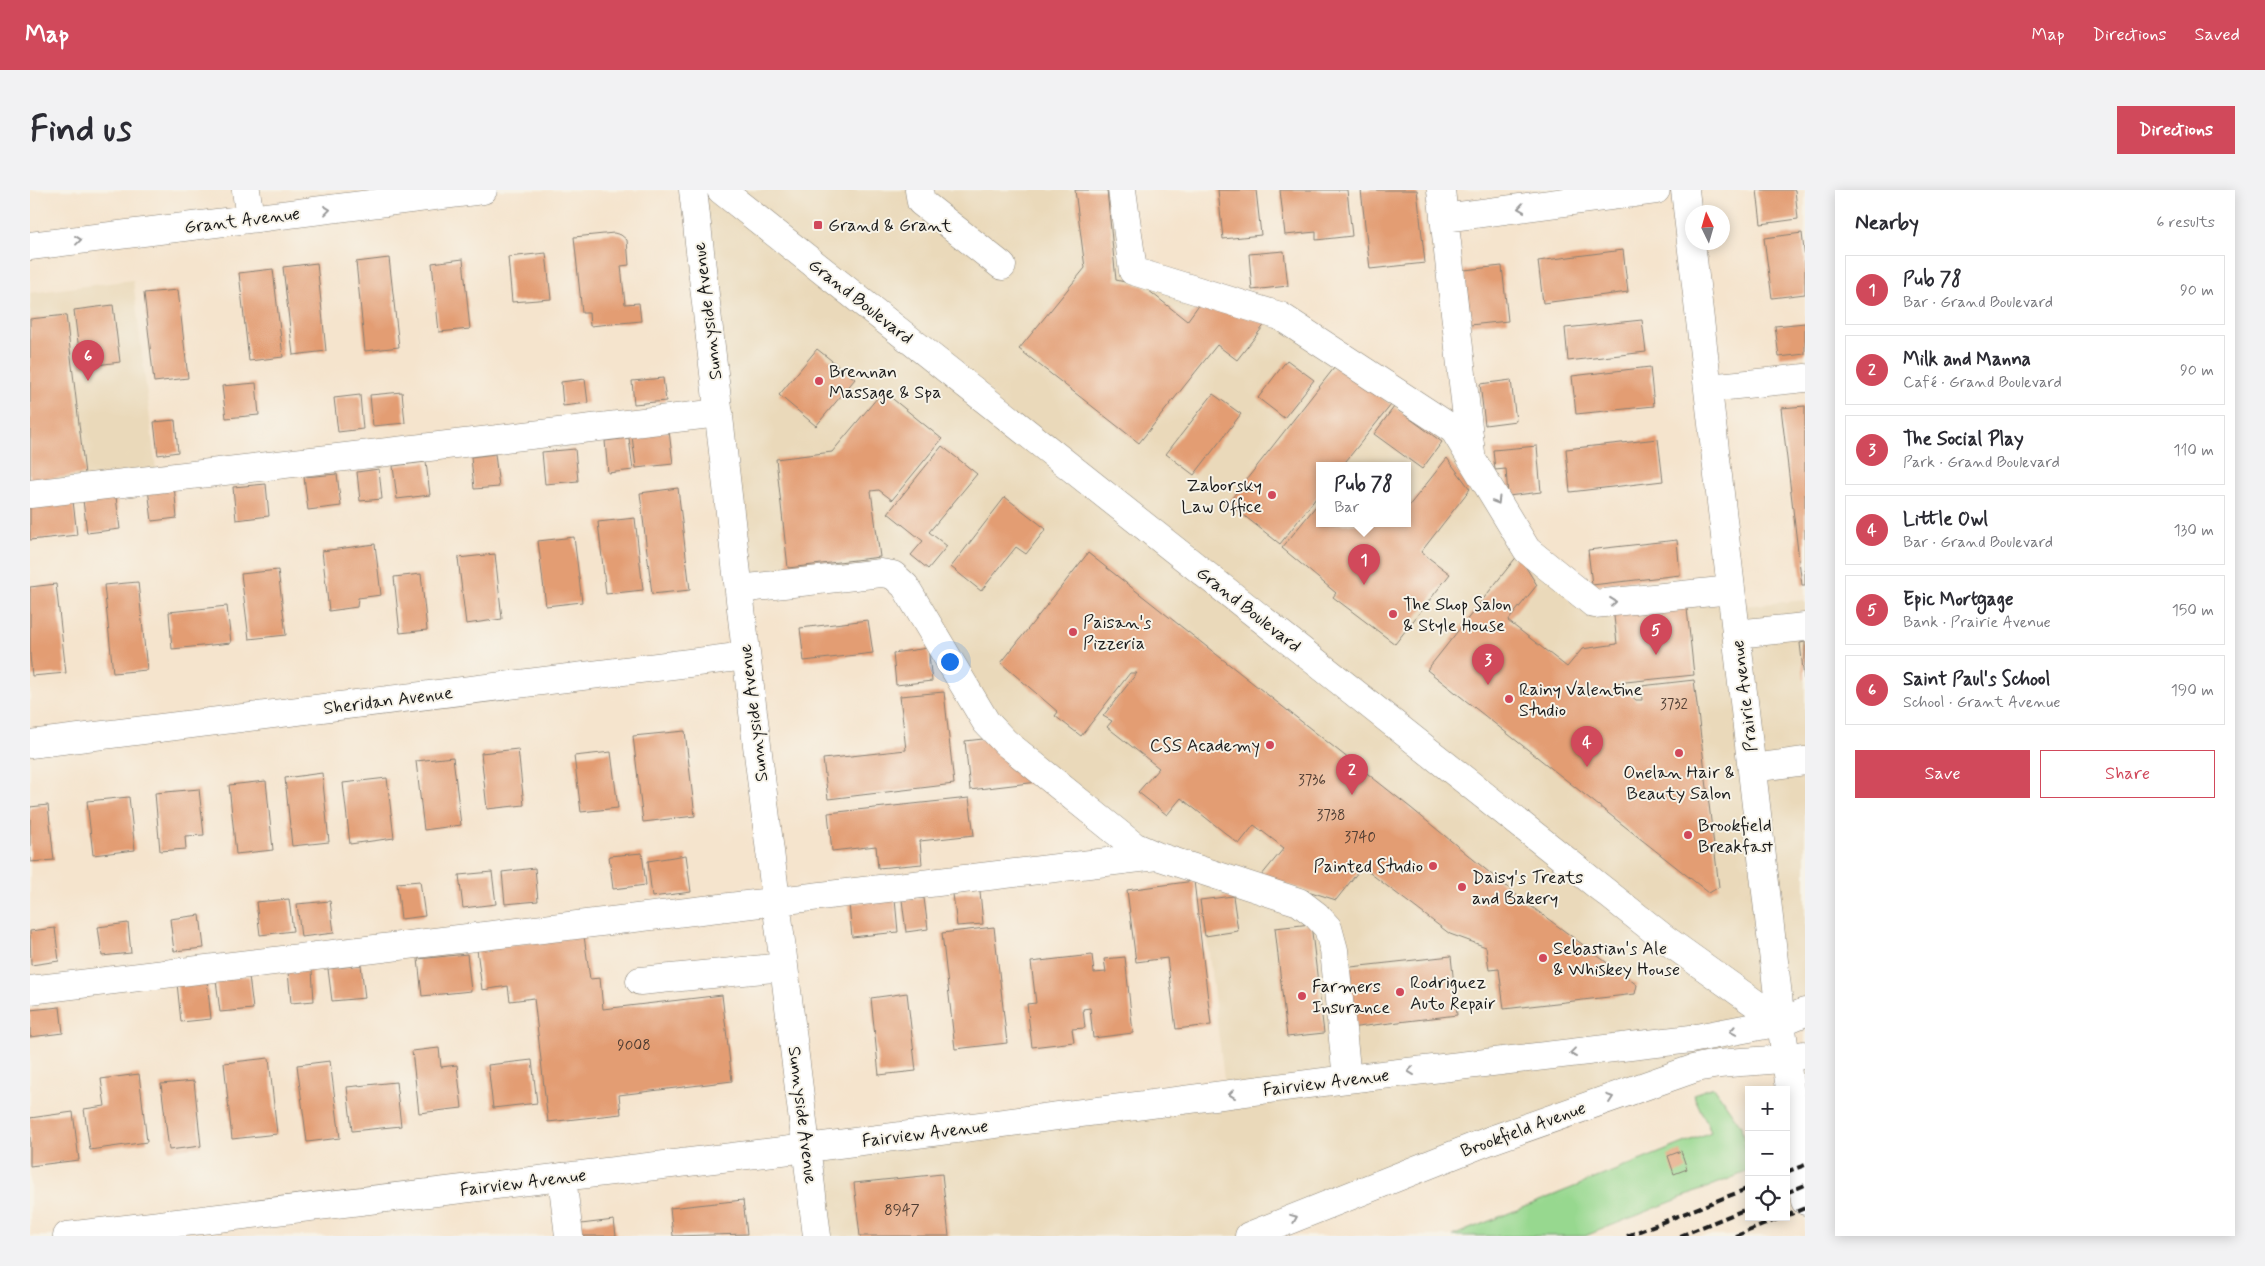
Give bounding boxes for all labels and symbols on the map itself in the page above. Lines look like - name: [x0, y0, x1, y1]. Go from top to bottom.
- street label: Grant Avenue: [183, 202, 301, 240]
- one-way arrow: [1517, 202, 1525, 213]
- one-way arrow: [323, 205, 331, 216]
- north arrow: [1685, 205, 1730, 250]
- place label: Grand & Grant: [828, 214, 952, 238]
- marker: Grand & Grant: [812, 219, 824, 231]
- one-way arrow: [75, 235, 83, 246]
- street label: Sunnyside Avenue: [688, 241, 728, 381]
- street label: Grand Boulevard: [803, 253, 918, 350]
- pin: 6: [72, 340, 104, 381]
- place label: Brennan Massage & Spa: [829, 360, 941, 405]
- marker: Brennan Massage & Spa: [813, 375, 825, 387]
- place label: Zaborsky Law Office: [1181, 474, 1262, 519]
- marker: Zaborsky Law Office: [1266, 489, 1278, 501]
- one-way arrow: [1490, 496, 1500, 505]
- pin: 1: [1348, 544, 1380, 585]
- street label: Grand Boulevard: [1191, 561, 1306, 658]
- place label: The Shop Salon & Style House: [1403, 593, 1512, 638]
- one-way arrow: [1609, 597, 1617, 608]
- marker: The Shop Salon & Style House: [1387, 608, 1399, 620]
- place label: Paisan's Pizzeria: [1083, 611, 1151, 656]
- pin: 5: [1640, 614, 1672, 655]
- marker: Paisan's Pizzeria: [1067, 626, 1079, 638]
- street label: Prairie Avenue: [1726, 639, 1764, 753]
- street label: Sunnyside Avenue: [734, 643, 774, 783]
- pin: 3: [1472, 644, 1504, 685]
- your location: [937, 649, 963, 675]
- place label: Rainy Valentine Studio: [1519, 678, 1643, 723]
- street label: Sheridan Avenue: [322, 681, 454, 721]
- marker: Rainy Valentine Studio: [1503, 693, 1515, 705]
- house number: 3732: [1660, 695, 1688, 715]
- pin: 4: [1571, 726, 1603, 767]
- place label: CSS Academy: [1150, 734, 1260, 758]
- marker: CSS Academy: [1264, 739, 1276, 751]
- marker: Onelan Hair & Beauty Salon: [1673, 747, 1685, 759]
- pin: 2: [1336, 754, 1368, 795]
- place label: Onelan Hair & Beauty Salon: [1623, 761, 1735, 806]
- house number: 3736: [1298, 771, 1326, 791]
- house number: 3738: [1317, 806, 1345, 826]
- place label: Brookfield Breakfast: [1698, 814, 1774, 859]
- house number: 3740: [1344, 828, 1376, 848]
- marker: Brookfield Breakfast: [1682, 829, 1694, 841]
- place label: Painted Studio: [1314, 855, 1423, 879]
- marker: Painted Studio: [1427, 860, 1439, 872]
- place label: Daisy's Treats and Bakery: [1472, 866, 1583, 911]
- marker: Daisy's Treats and Bakery: [1456, 881, 1468, 893]
- place label: Sebastian's Ale & Whiskey House: [1553, 937, 1680, 982]
- marker: Sebastian's Ale & Whiskey House: [1537, 952, 1549, 964]
- place label: Rodriguez Auto Repair: [1410, 971, 1496, 1016]
- place label: Farmers Insurance: [1312, 975, 1390, 1020]
- marker: Rodriguez Auto Repair: [1394, 986, 1406, 998]
- marker: Farmers Insurance: [1296, 990, 1308, 1002]
- one-way arrow: [1729, 1025, 1738, 1035]
- house number: 9008: [617, 1036, 651, 1056]
- street label: Sunnyside Avenue: [782, 1045, 822, 1185]
- one-way arrow: [1568, 1047, 1576, 1058]
- street label: Fairview Avenue: [1262, 1063, 1391, 1103]
- one-way arrow: [1407, 1065, 1415, 1076]
- one-way arrow: [1228, 1088, 1237, 1098]
- one-way arrow: [1605, 1094, 1613, 1104]
- street label: Brookfield Avenue: [1458, 1096, 1589, 1164]
- street label: Fairview Avenue: [861, 1114, 990, 1154]
- street label: Fairview Avenue: [459, 1163, 588, 1203]
- house number: 8947: [884, 1201, 920, 1221]
- one-way arrow: [1289, 1214, 1298, 1224]

